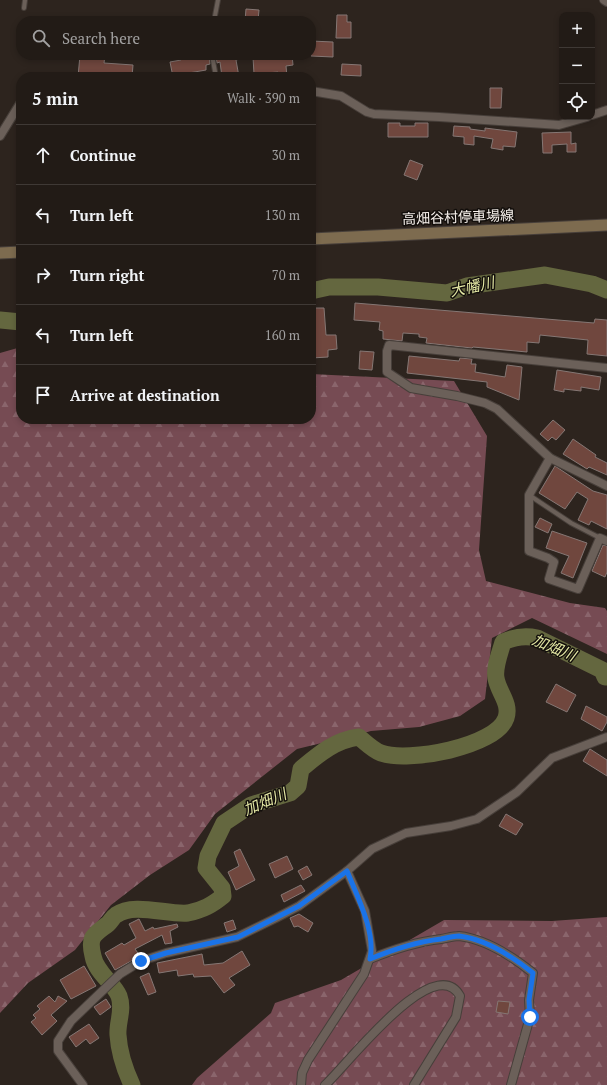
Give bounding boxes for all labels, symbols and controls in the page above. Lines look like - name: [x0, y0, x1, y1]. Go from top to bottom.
- map controls: [559, 12, 595, 120]
- button: +: [559, 12, 595, 48]
- search box: [16, 16, 316, 60]
- icon: search: [30, 27, 52, 49]
- text: Search here: [62, 28, 140, 48]
- button: −: [559, 48, 595, 84]
- button: locate: [559, 84, 595, 120]
- text: 5 min: [32, 87, 79, 110]
- text: Walk · 390 m: [227, 89, 300, 107]
- icon: ahead: [32, 144, 54, 166]
- text: Continue: [70, 145, 136, 165]
- text: 30 m: [272, 146, 300, 164]
- icon: left: [32, 204, 54, 226]
- text: Turn left: [70, 205, 134, 225]
- street label: 高畑谷村停車場線: [402, 205, 514, 228]
- text: 130 m: [265, 206, 300, 224]
- icon: right: [32, 264, 54, 286]
- text: Turn right: [70, 265, 145, 285]
- text: 70 m: [272, 266, 300, 284]
- water label: 大幡川: [448, 271, 498, 300]
- icon: left: [32, 324, 54, 346]
- text: Turn left: [70, 325, 134, 345]
- text: 160 m: [265, 326, 300, 344]
- icon: arrive: [32, 384, 54, 406]
- text: Arrive at destination: [70, 385, 220, 405]
- water label: 加畑川: [530, 629, 581, 666]
- water label: 加畑川: [240, 782, 291, 819]
- route end: [132, 952, 150, 970]
- route start: [521, 1008, 539, 1026]

